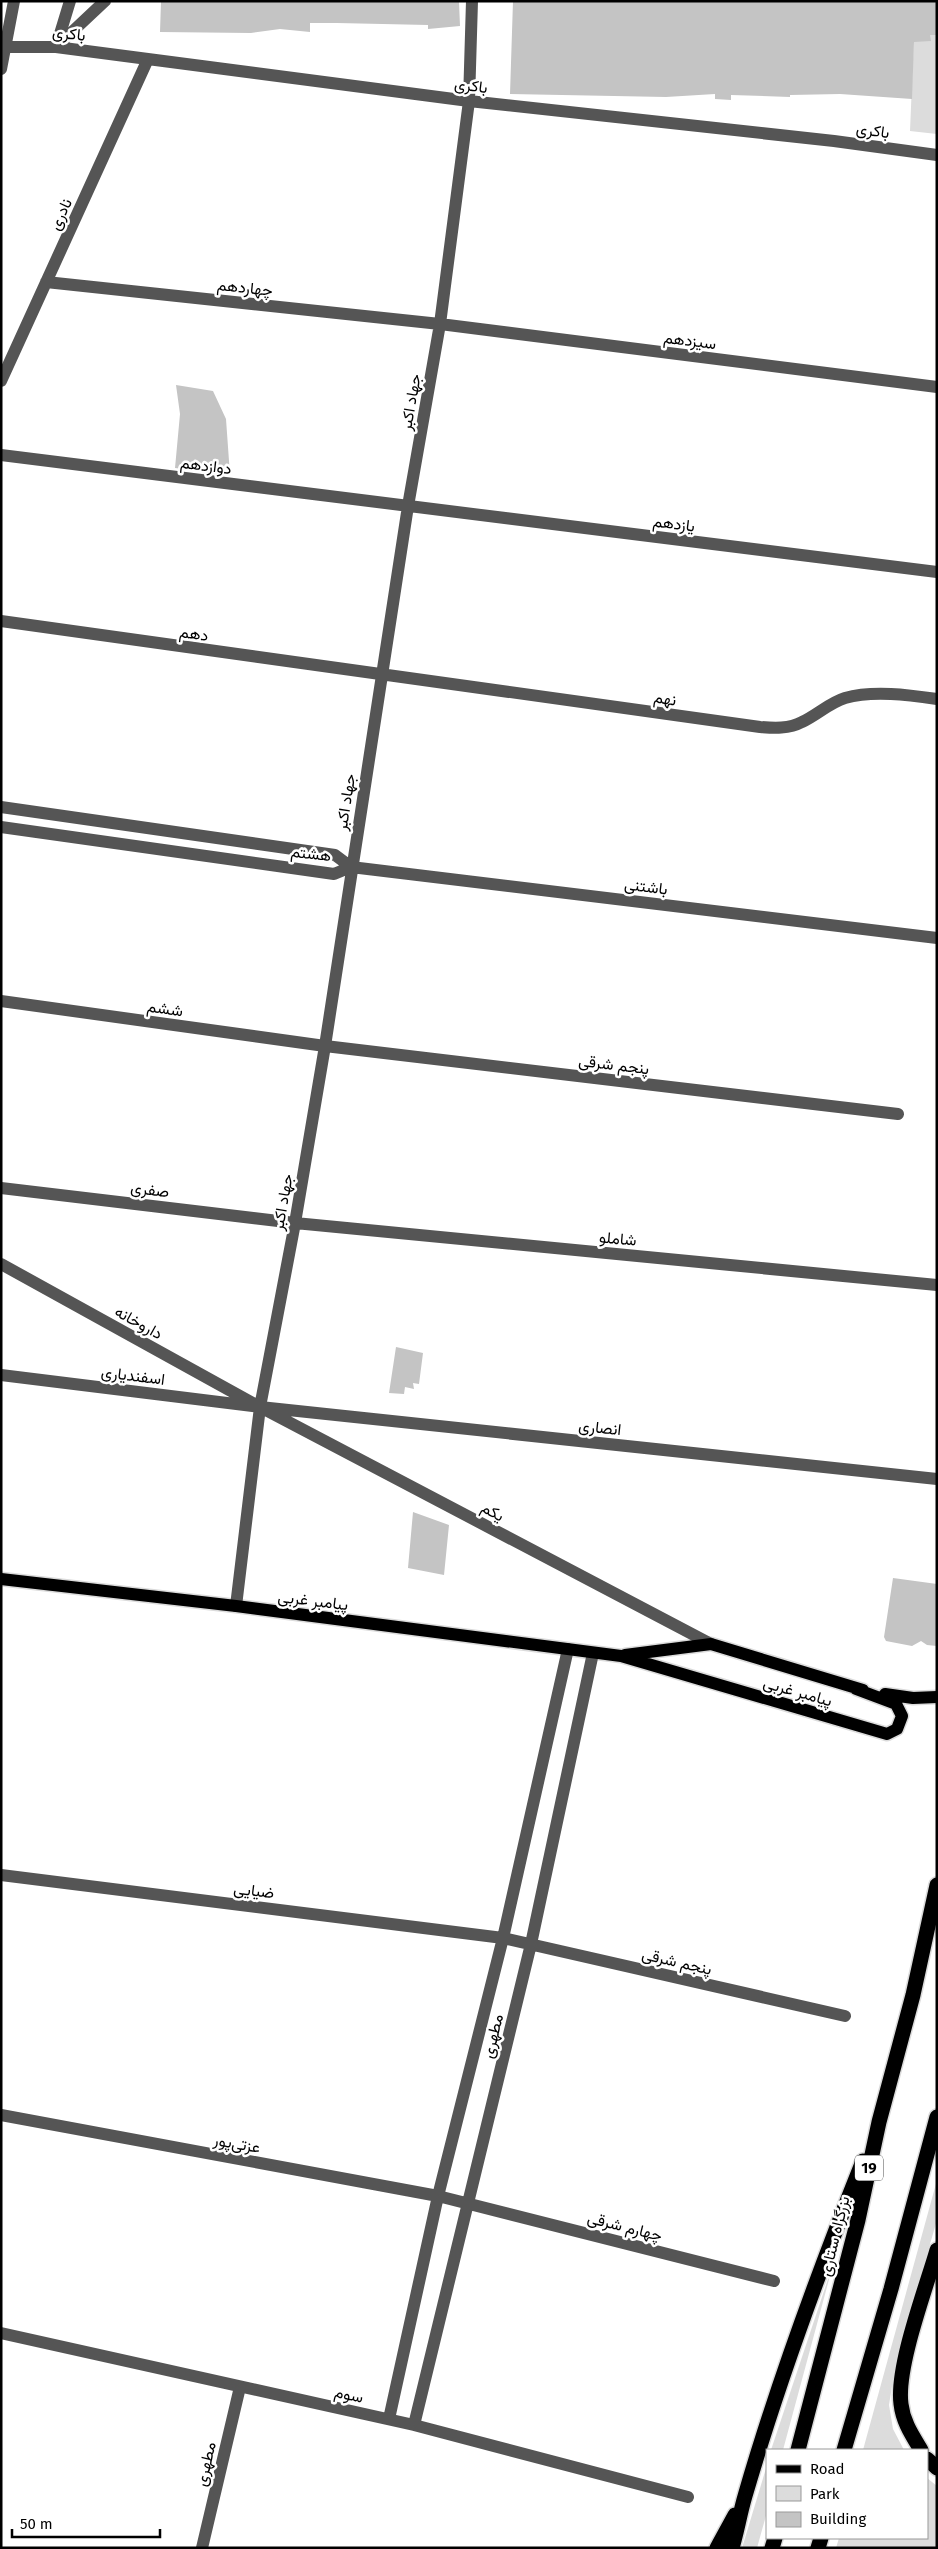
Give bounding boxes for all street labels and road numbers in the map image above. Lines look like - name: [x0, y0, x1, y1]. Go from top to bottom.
- street label: باکری: [51, 22, 87, 46]
- street label: باکری: [453, 74, 489, 98]
- street label: باکری: [855, 119, 891, 143]
- street label: نادری: [45, 195, 77, 234]
- street label: چهاردهم: [216, 275, 274, 302]
- street label: سیزدهم: [662, 328, 717, 354]
- street label: جهاد اکبر: [396, 372, 426, 433]
- street label: دوازدهم: [179, 453, 233, 479]
- street label: یازدهم: [652, 511, 696, 536]
- street label: دهم: [178, 622, 210, 646]
- street label: نهم: [652, 688, 677, 710]
- street label: جهاد اکبر: [331, 772, 360, 833]
- street label: هشتم: [290, 842, 332, 866]
- street label: باشتنی: [623, 874, 669, 900]
- street label: ششم: [146, 997, 184, 1021]
- street label: پنجم شرقی: [577, 1051, 650, 1080]
- street label: جهاد اکبر: [268, 1172, 298, 1233]
- street label: صفری: [129, 1178, 170, 1202]
- street label: شاملو: [598, 1227, 637, 1251]
- street label: داروخانه: [111, 1302, 166, 1344]
- street label: اسفندیاری: [100, 1362, 166, 1390]
- street label: انصاری: [577, 1416, 622, 1440]
- street label: یکم: [478, 1498, 508, 1526]
- street label: پیامبر غربی: [276, 1587, 349, 1616]
- street label: پیامبر غربی: [761, 1673, 834, 1712]
- street label: ضیایی: [232, 1879, 275, 1903]
- street label: پنجم شرقی: [640, 1944, 714, 1981]
- street label: مطهری: [478, 2012, 508, 2060]
- street label: عزتی‌پور: [211, 2130, 262, 2159]
- road number: 19: [855, 2156, 883, 2180]
- street label: بزرگراه ستاری: [815, 2194, 855, 2278]
- street label: چهارم شرقی: [585, 2208, 664, 2247]
- street label: سوم: [332, 2382, 365, 2408]
- street label: مطهری: [191, 2440, 221, 2488]

